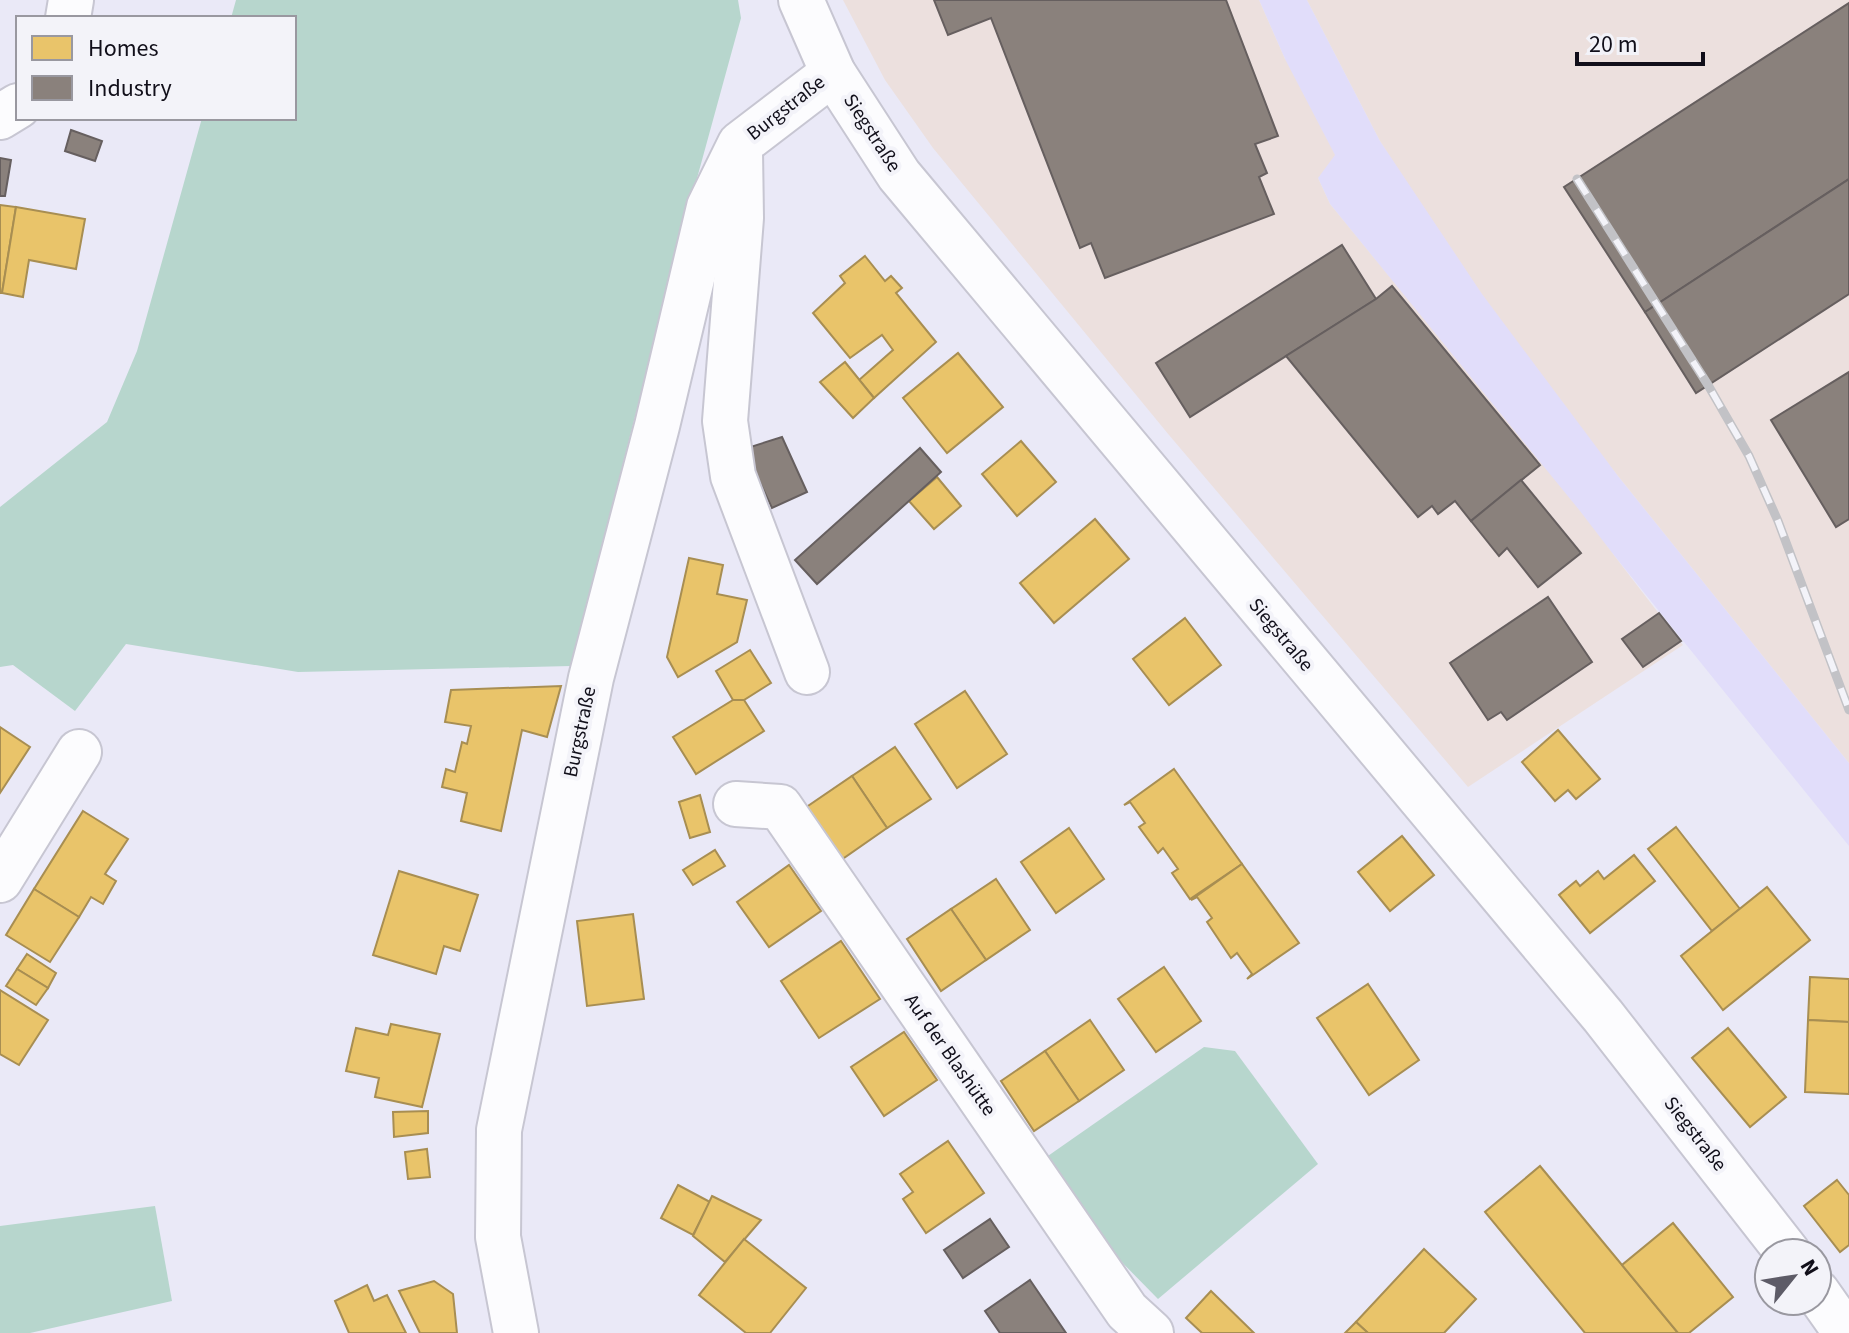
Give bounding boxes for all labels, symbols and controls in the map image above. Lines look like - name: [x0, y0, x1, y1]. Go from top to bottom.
- legend: [16, 16, 296, 120]
- scale bar: [1577, 16, 1703, 66]
- text: 20 m: [1589, 27, 1638, 62]
- text: Homes: [88, 31, 159, 66]
- street label: Burgstraße: [741, 69, 831, 147]
- text: Industry: [88, 71, 172, 106]
- street label: Siegstraße: [836, 88, 908, 178]
- street label: Siegstraße: [1242, 592, 1320, 678]
- street label: Burgstraße: [557, 684, 603, 780]
- street label: Auf der Blashütte: [897, 988, 1003, 1122]
- street label: Siegstraße: [1657, 1091, 1733, 1177]
- north arrow: [1753, 1237, 1833, 1317]
- text: N: [1792, 1253, 1827, 1282]

